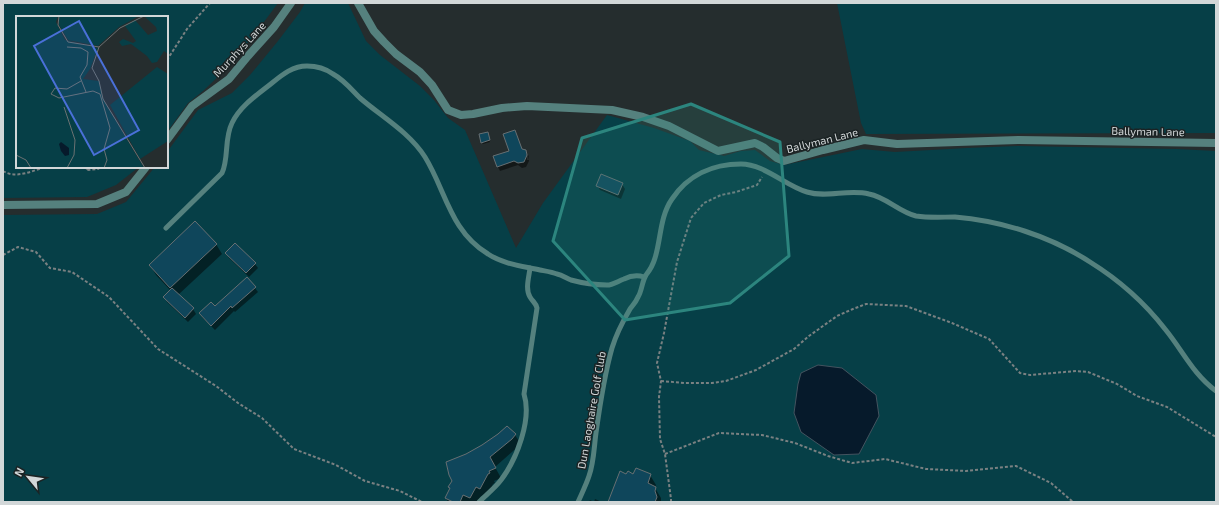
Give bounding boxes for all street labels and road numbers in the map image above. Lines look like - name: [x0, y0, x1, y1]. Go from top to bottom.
- street label: Murphys Lane: [210, 19, 268, 79]
- street label: Ballyman Lane: [1111, 124, 1185, 138]
- street label: Ballyman Lane: [785, 125, 859, 155]
- street label: Dun Laoghaire Golf Club: [574, 350, 608, 470]

